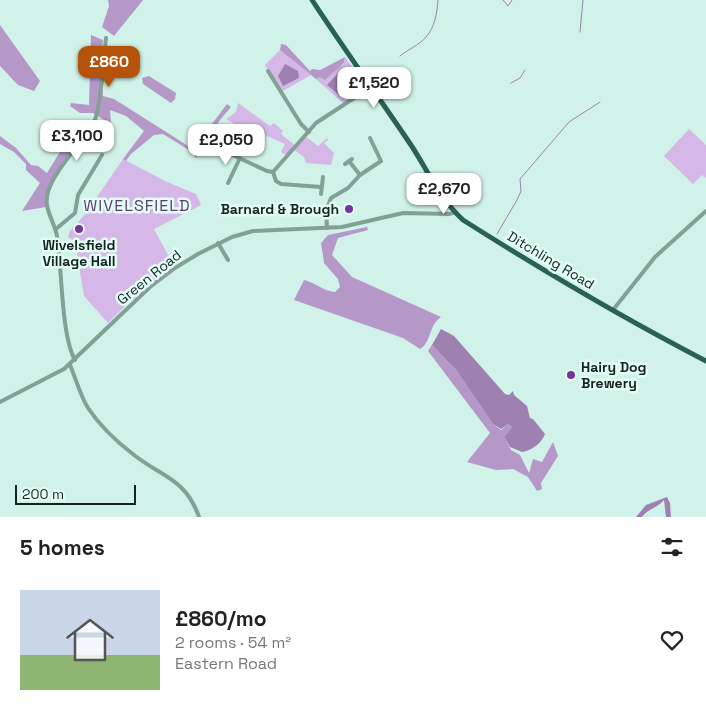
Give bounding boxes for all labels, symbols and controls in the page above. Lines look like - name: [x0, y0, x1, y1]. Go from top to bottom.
- pin: £860: [79, 46, 139, 88]
- text: £860: [89, 51, 129, 72]
- pin: £1,520: [333, 66, 415, 109]
- text: £1,520: [348, 72, 400, 93]
- pin: £3,100: [36, 120, 118, 162]
- pin: £2,050: [185, 124, 267, 166]
- text: £3,100: [51, 125, 103, 146]
- text: £2,050: [199, 129, 253, 150]
- pin: £2,670: [403, 172, 485, 215]
- text: £2,670: [417, 178, 471, 199]
- district label: WIVELSFIELD: [83, 195, 191, 216]
- place label: Barnard & Brough: [220, 200, 339, 218]
- marker: Barnard & Brough: [343, 203, 355, 215]
- marker: Wivelsfield Village Hall: [73, 223, 85, 235]
- street label: Ditchling Road: [504, 227, 598, 293]
- place label: Wivelsfield Village Hall: [42, 236, 116, 270]
- street label: Green Road: [113, 246, 185, 308]
- place label: Hairy Dog Brewery: [581, 358, 647, 392]
- marker: Hairy Dog Brewery: [565, 369, 577, 381]
- scale bar: [15, 482, 136, 505]
- text: 200 m: [22, 485, 64, 503]
- icon: filters: [658, 533, 686, 561]
- text: 5 homes: [20, 534, 105, 561]
- text: £860/mo: [175, 605, 267, 632]
- icon: home: [60, 610, 120, 670]
- icon: heart: [658, 626, 686, 654]
- text: 2 rooms · 54 m²: [175, 632, 291, 653]
- text: Eastern Road: [175, 653, 277, 674]

